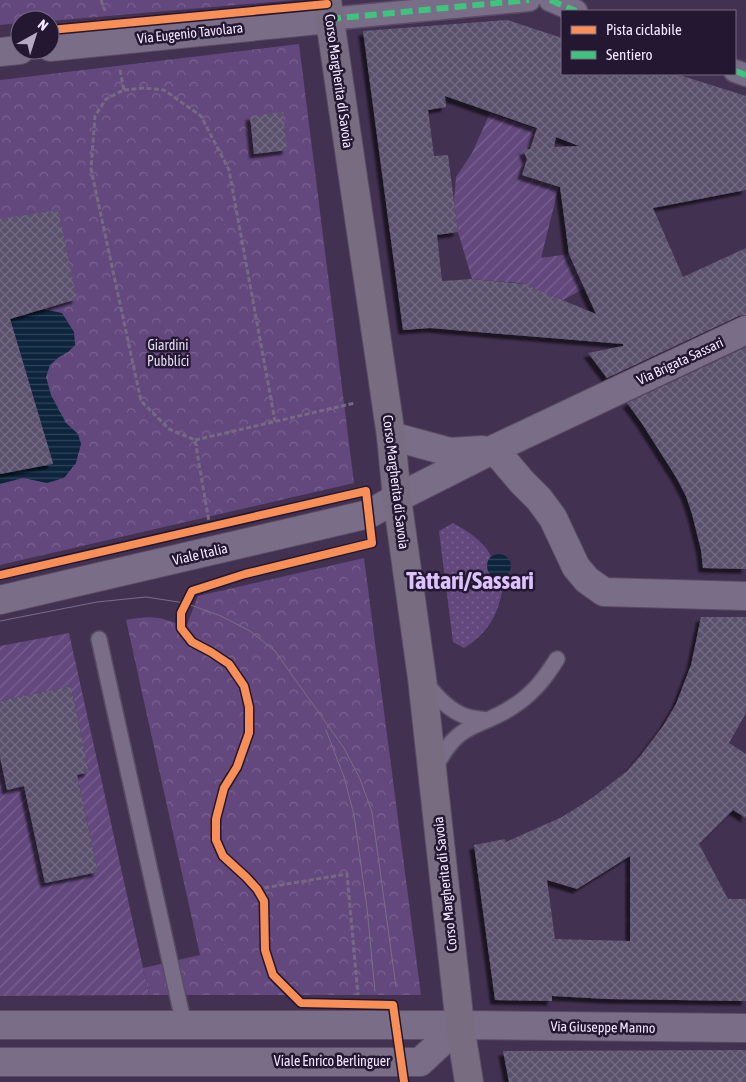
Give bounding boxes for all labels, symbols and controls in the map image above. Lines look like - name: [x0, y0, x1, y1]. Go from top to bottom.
- north arrow: [10, 10, 60, 60]
- legend: [561, 10, 736, 75]
- street label: Corso Margherita di Savoia: [322, 13, 356, 149]
- text: N: [35, 16, 51, 34]
- street label: Via Eugenio Tavolara: [136, 19, 244, 47]
- text: Pista ciclabile: [606, 21, 682, 38]
- text: Sentiero: [606, 46, 652, 63]
- street label: Via Brigata Sassari: [634, 334, 726, 388]
- park label: Giardini Pubblici: [147, 337, 189, 369]
- street label: Corso Margherita di Savoia: [380, 414, 412, 550]
- street label: Viale Italia: [171, 540, 229, 568]
- district label: Tàttari/Sassari: [406, 567, 534, 594]
- street label: Corso Margherita di Savoia: [430, 816, 460, 952]
- street label: Via Giuseppe Manno: [550, 1018, 656, 1036]
- street label: Viale Enrico Berlinguer: [274, 1053, 391, 1069]

